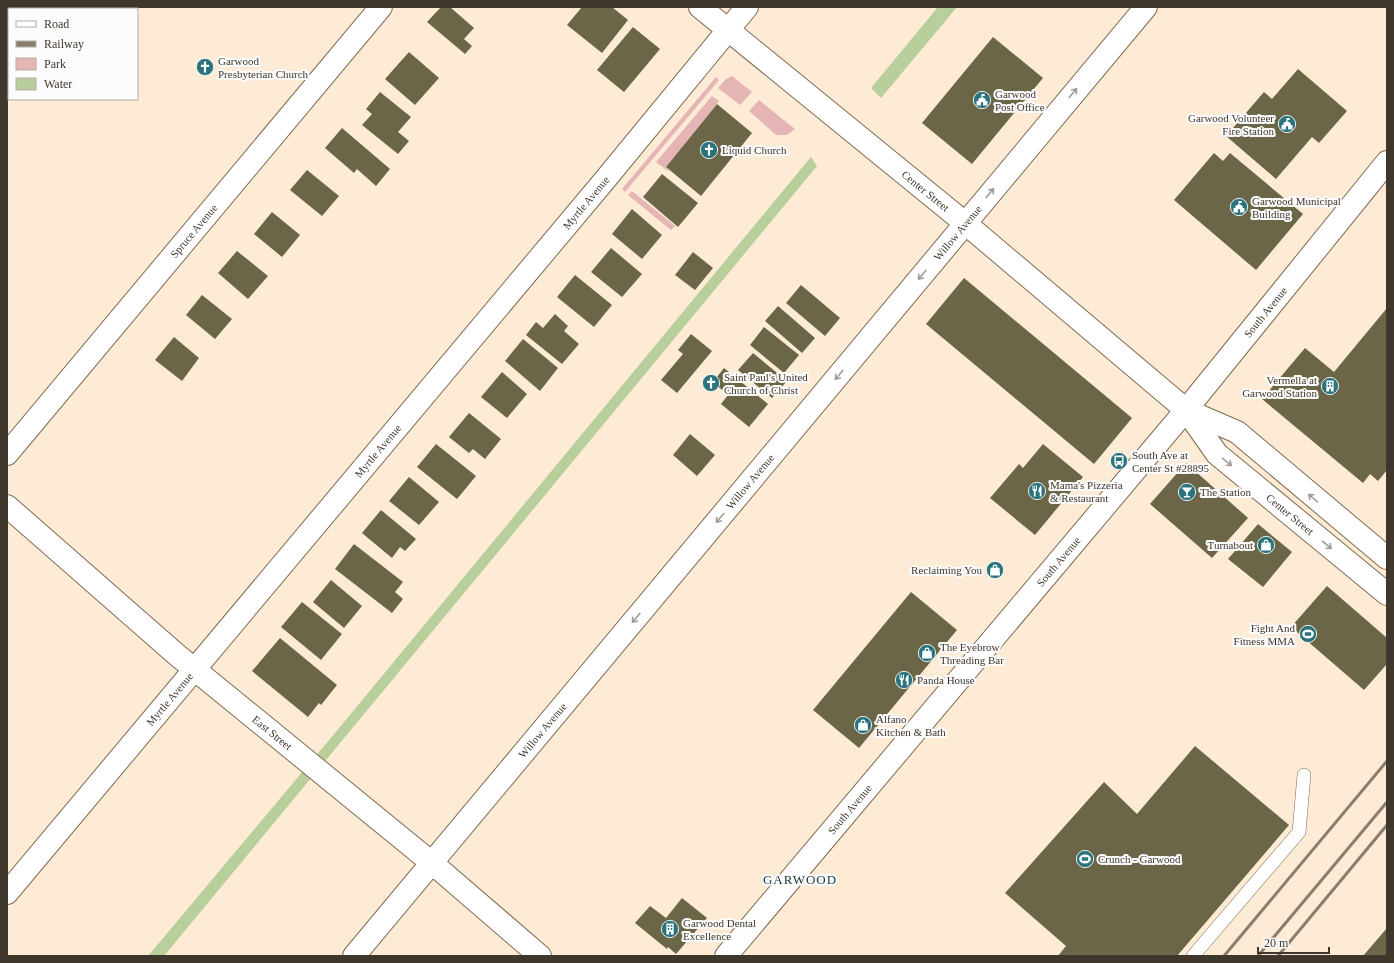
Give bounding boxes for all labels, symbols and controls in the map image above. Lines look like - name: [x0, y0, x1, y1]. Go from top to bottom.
- legend: [8, 8, 138, 100]
- text: Road: [44, 17, 69, 31]
- text: Railway: [44, 37, 84, 51]
- place label: Garwood Presbyterian Church: [218, 55, 309, 80]
- text: Park: [44, 57, 66, 71]
- church icon: Garwood Presbyterian Church: [195, 57, 215, 77]
- text: Water: [44, 77, 72, 91]
- place label: Garwood Post Office: [995, 88, 1045, 113]
- one-way arrow: [1068, 88, 1077, 99]
- public building icon: Garwood Post Office: [972, 90, 992, 110]
- place label: Garwood Volunteer Fire Station: [1188, 112, 1274, 137]
- public building icon: Garwood Volunteer Fire Station: [1277, 114, 1297, 134]
- church icon: Liquid Church: [699, 140, 719, 160]
- place label: Liquid Church: [722, 144, 787, 156]
- street label: Center Street: [899, 168, 952, 214]
- street label: Myrtle Avenue: [560, 174, 612, 232]
- one-way arrow: [985, 188, 994, 199]
- place label: Garwood Municipal Building: [1252, 195, 1341, 220]
- public building icon: Garwood Municipal Building: [1229, 197, 1249, 217]
- street label: Spruce Avenue: [168, 202, 220, 260]
- street label: Willow Avenue: [931, 203, 984, 263]
- one-way arrow: [917, 270, 926, 280]
- street label: South Avenue: [1241, 284, 1289, 340]
- one-way arrow: [834, 369, 843, 380]
- place label: Saint Paul's United Church of Christ: [724, 371, 808, 396]
- church icon: Saint Paul's United Church of Christ: [701, 373, 721, 393]
- place label: Vermella at Garwood Station: [1242, 374, 1317, 399]
- building icon: Vermella at Garwood Station: [1320, 376, 1340, 396]
- street label: Myrtle Avenue: [352, 422, 403, 480]
- place label: South Ave at Center St #28895: [1132, 449, 1209, 474]
- street label: Willow Avenue: [724, 451, 776, 512]
- bus stop icon: South Ave at Center St #28895: [1109, 451, 1129, 471]
- one-way arrow: [1221, 458, 1232, 467]
- place label: Mama's Pizzeria & Restaurant: [1050, 479, 1123, 504]
- restaurant icon: Mama's Pizzeria & Restaurant: [1027, 481, 1047, 501]
- bar icon: The Station: [1177, 482, 1197, 502]
- place label: The Station: [1200, 486, 1252, 498]
- street label: Center Street: [1264, 491, 1316, 537]
- one-way arrow: [1308, 493, 1319, 502]
- one-way arrow: [715, 512, 724, 523]
- street label: South Avenue: [1034, 534, 1083, 589]
- shop icon: Turnabout: [1256, 535, 1276, 555]
- place label: Turnabout: [1208, 539, 1253, 551]
- one-way arrow: [1322, 540, 1333, 549]
- shop icon: Reclaiming You: [985, 560, 1005, 580]
- place label: Reclaiming You: [911, 564, 982, 576]
- one-way arrow: [632, 612, 641, 623]
- place label: Fight And Fitness MMA: [1234, 622, 1295, 647]
- sports icon: Fight And Fitness MMA: [1298, 624, 1318, 644]
- place label: The Eyebrow Threading Bar: [940, 641, 1004, 666]
- shop icon: The Eyebrow Threading Bar: [917, 643, 937, 663]
- street label: Myrtle Avenue: [144, 670, 195, 728]
- restaurant icon: Panda House: [894, 670, 914, 690]
- place label: Panda House: [917, 674, 975, 686]
- street label: Willow Avenue: [516, 700, 569, 760]
- street label: East Street: [250, 713, 294, 752]
- place label: Alfano Kitchen & Bath: [876, 713, 946, 738]
- shop icon: Alfano Kitchen & Bath: [853, 715, 873, 735]
- street label: South Avenue: [825, 782, 874, 836]
- sports icon: Crunch - Garwood: [1075, 849, 1095, 869]
- place label: Crunch - Garwood: [1098, 853, 1181, 865]
- district label: GARWOOD: [763, 872, 837, 887]
- place label: Garwood Dental Excellence: [683, 917, 756, 942]
- building icon: Garwood Dental Excellence: [660, 919, 680, 939]
- scale bar: [1258, 929, 1329, 955]
- text: 20 m: [1264, 936, 1289, 950]

